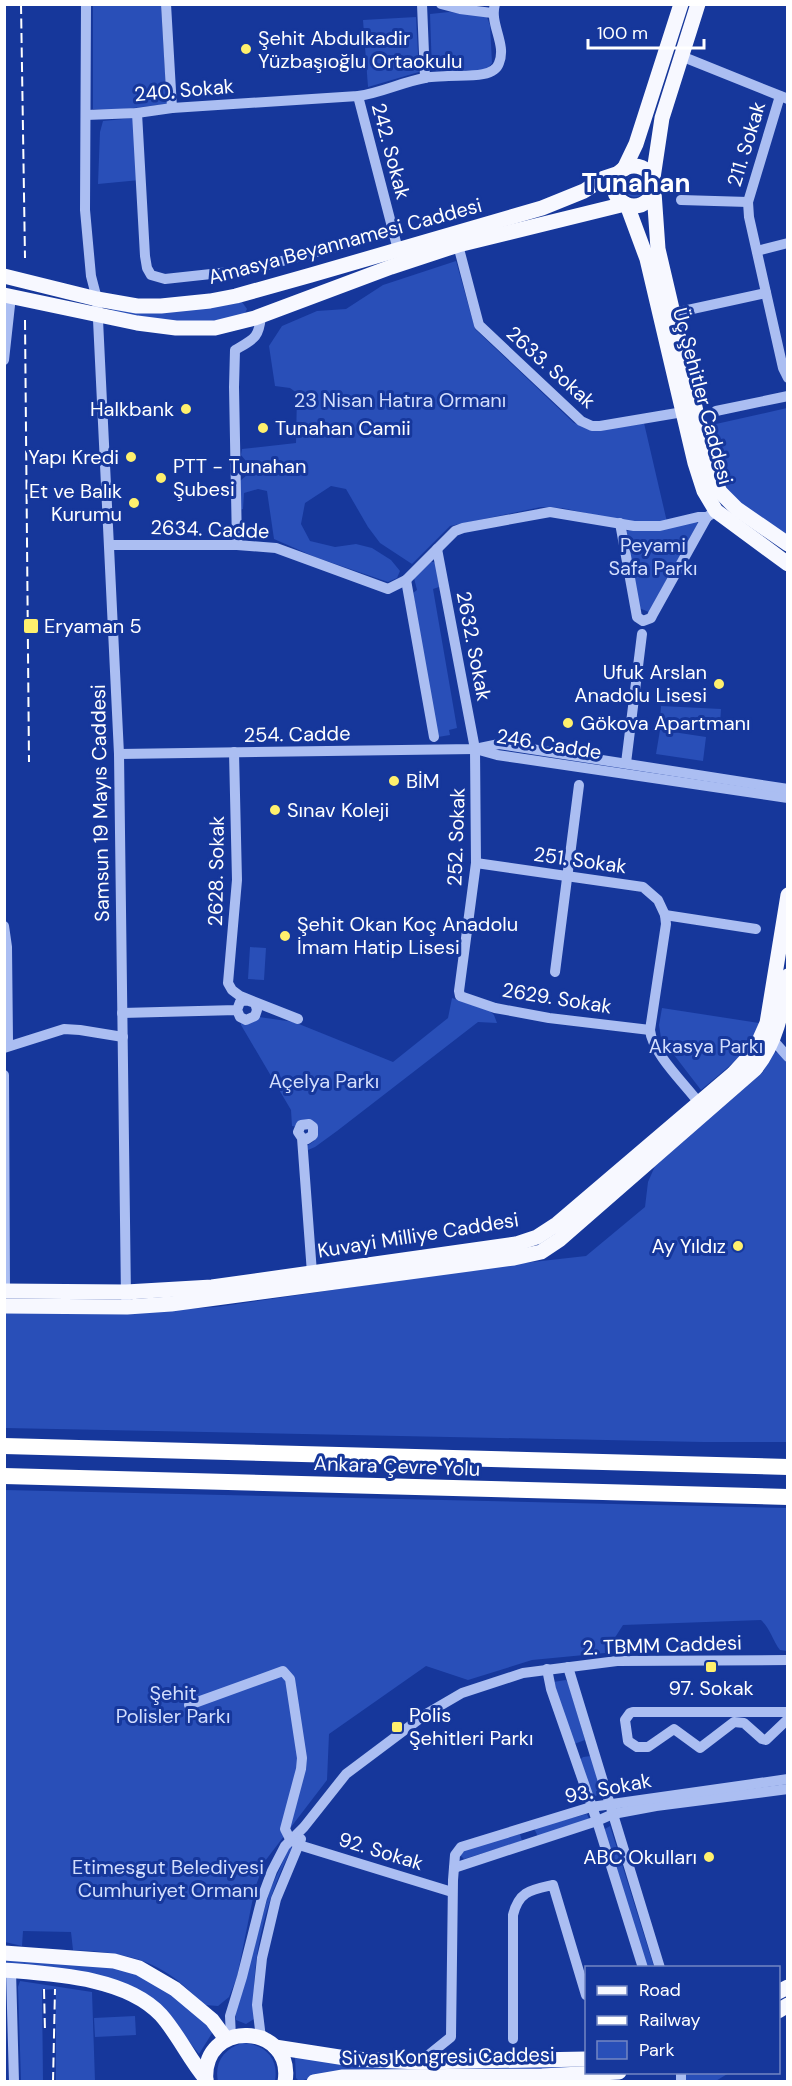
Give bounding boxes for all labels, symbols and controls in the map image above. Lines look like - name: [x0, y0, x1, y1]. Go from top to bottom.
- scale bar: [588, 12, 704, 50]
- text: 100 m: [597, 21, 648, 45]
- place label: Şehit Abdulkadir Yüzbaşıoğlu Ortaokulu: [258, 25, 462, 74]
- marker: Şehit Abdulkadir Yüzbaşıoğlu Ortaokulu: [239, 42, 253, 56]
- street label: 240. Sokak: [133, 73, 235, 107]
- street label: 211. Sokak: [721, 98, 771, 190]
- street label: 242. Sokak: [366, 100, 416, 202]
- district label: Tunahan: [582, 166, 690, 200]
- street label: Amasya Beyannamesi Caddesi: [205, 192, 485, 290]
- street label: Üç Şehitler Caddesi: [667, 305, 739, 487]
- street label: 2633. Sokak: [501, 320, 601, 414]
- park label: 23 Nisan Hatıra Ormanı: [294, 387, 506, 413]
- place label: Halkbank: [90, 396, 174, 422]
- marker: Halkbank: [179, 402, 193, 416]
- place label: Tunahan Camii: [275, 415, 411, 441]
- marker: Tunahan Camii: [256, 421, 270, 435]
- place label: Yapı Kredi: [28, 444, 119, 470]
- marker: Yapı Kredi: [124, 450, 138, 464]
- place label: PTT - Tunahan Şubesi: [173, 453, 306, 502]
- marker: PTT - Tunahan Şubesi: [154, 471, 168, 485]
- place label: Et ve Balık Kurumu: [29, 478, 122, 527]
- marker: Et ve Balık Kurumu: [127, 496, 141, 510]
- street label: 2634. Cadde: [150, 514, 270, 544]
- park label: Peyami Safa Parkı: [608, 532, 698, 581]
- street label: 2632. Sokak: [451, 589, 497, 703]
- place label: Eryaman 5: [44, 613, 142, 639]
- marker: Eryaman 5: [22, 617, 40, 635]
- place label: Ufuk Arslan Anadolu Lisesi: [574, 659, 707, 708]
- marker: Ufuk Arslan Anadolu Lisesi: [712, 677, 726, 691]
- street label: Samsun 19 Mayıs Caddesi: [85, 684, 115, 922]
- place label: Gökova Apartmanı: [580, 710, 751, 736]
- marker: Gökova Apartmanı: [561, 716, 575, 730]
- street label: 254. Cadde: [243, 720, 351, 748]
- street label: 246. Cadde: [495, 723, 603, 765]
- place label: BİM: [406, 768, 440, 794]
- marker: BİM: [387, 774, 401, 788]
- street label: 252. Sokak: [441, 787, 471, 887]
- place label: Sınav Koleji: [287, 797, 389, 823]
- marker: Sınav Koleji: [268, 803, 282, 817]
- street label: 2628. Sokak: [202, 815, 230, 927]
- street label: 251. Sokak: [532, 841, 628, 879]
- place label: Şehit Okan Koç Anadolu İmam Hatip Lisesi: [297, 911, 518, 960]
- marker: Şehit Okan Koç Anadolu İmam Hatip Lisesi: [278, 929, 292, 943]
- street label: 2629. Sokak: [500, 977, 614, 1019]
- park label: Akasya Parkı: [649, 1033, 763, 1059]
- park label: Açelya Parkı: [269, 1068, 379, 1094]
- street label: Kuvayi Milliye Caddesi: [316, 1206, 520, 1264]
- place label: Ay Yıldız: [652, 1233, 726, 1259]
- marker: Ay Yıldız: [731, 1239, 745, 1253]
- street label: Ankara Çevre Yolu: [313, 1450, 481, 1482]
- street label: 2. TBMM Caddesi: [582, 1629, 742, 1661]
- marker: 97. Sokak: [704, 1660, 718, 1674]
- place label: 97. Sokak: [668, 1675, 754, 1701]
- park label: Şehit Polisler Parkı: [116, 1680, 230, 1729]
- place label: Polis Şehitleri Parkı: [409, 1702, 533, 1751]
- marker: Polis Şehitleri Parkı: [390, 1720, 404, 1734]
- street label: 93. Sokak: [562, 1767, 654, 1809]
- street label: 92. Sokak: [335, 1826, 427, 1876]
- place label: ABC Okulları: [583, 1844, 697, 1870]
- marker: ABC Okulları: [702, 1850, 716, 1864]
- park label: Etimesgut Belediyesi Cumhuriyet Ormanı: [72, 1854, 264, 1903]
- legend: [585, 1966, 780, 2074]
- text: Road: [639, 1978, 681, 2002]
- text: Railway: [639, 2008, 701, 2032]
- text: Park: [639, 2038, 675, 2062]
- street label: Sivas Kongresi Caddesi: [341, 2041, 555, 2071]

